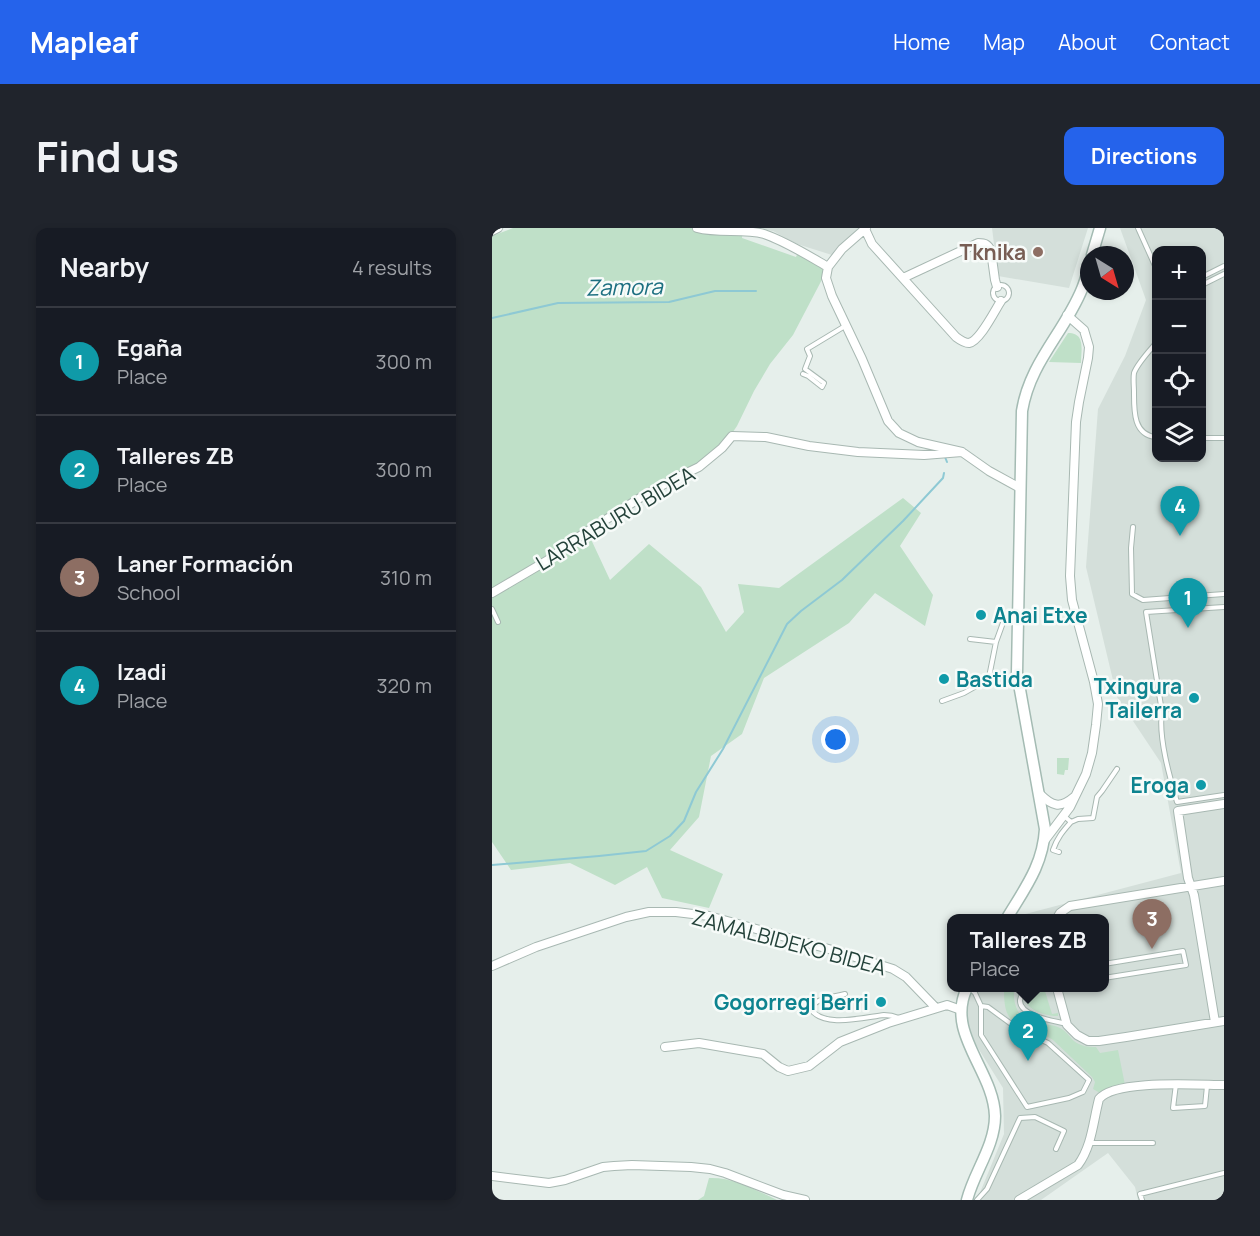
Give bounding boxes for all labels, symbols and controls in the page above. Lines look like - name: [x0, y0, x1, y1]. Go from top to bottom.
- text: Mapleaf: [30, 23, 138, 61]
- text: Home: [893, 28, 950, 56]
- text: Map: [983, 28, 1025, 56]
- text: About: [1058, 28, 1117, 56]
- text: Contact: [1150, 28, 1230, 56]
- text: Find us: [36, 127, 179, 185]
- button: Directions: [1064, 127, 1224, 185]
- place label: Tknika: [960, 238, 1026, 266]
- marker: Tknika: [1031, 245, 1045, 259]
- north arrow: [1080, 246, 1134, 300]
- map controls: [1152, 246, 1206, 462]
- button: +: [1152, 246, 1206, 300]
- text: Nearby: [60, 249, 149, 285]
- text: 4 results: [352, 254, 432, 281]
- water label: Zamora: [585, 271, 665, 303]
- button: −: [1152, 300, 1206, 354]
- text: Egaña: [117, 333, 183, 363]
- text: 1: [75, 348, 84, 375]
- text: 300 m: [376, 348, 432, 375]
- button: locate: [1152, 354, 1206, 408]
- text: Place: [117, 363, 167, 390]
- button: layers: [1152, 408, 1206, 462]
- text: Talleres ZB: [117, 441, 234, 471]
- text: 2: [74, 456, 85, 483]
- text: 300 m: [376, 456, 432, 483]
- street label: LARRABURU BIDEA: [530, 459, 700, 577]
- text: Place: [117, 471, 167, 498]
- pin: 4: [1160, 486, 1200, 536]
- text: Laner Formación: [117, 549, 293, 579]
- text: 3: [74, 564, 85, 591]
- text: 310 m: [380, 564, 432, 591]
- pin: 1: [1168, 578, 1208, 628]
- text: School: [117, 579, 181, 606]
- place label: Anai Etxe: [993, 601, 1088, 629]
- marker: Anai Etxe: [974, 608, 988, 622]
- text: Izadi: [117, 657, 167, 687]
- place label: Bastida: [956, 665, 1033, 693]
- text: 4: [73, 672, 86, 699]
- text: 320 m: [376, 672, 432, 699]
- marker: Bastida: [937, 672, 951, 686]
- place label: Txingura Tailerra: [1094, 672, 1182, 724]
- text: Place: [117, 687, 167, 714]
- marker: Txingura Tailerra: [1187, 691, 1201, 705]
- your location: [821, 725, 850, 754]
- place label: Eroga: [1131, 771, 1189, 799]
- marker: Eroga: [1194, 778, 1208, 792]
- pin: 3: [1132, 900, 1172, 949]
- street label: ZAMALBIDEKO BIDEA: [689, 903, 889, 981]
- popup: [947, 914, 1109, 992]
- text: Talleres ZB: [970, 925, 1086, 955]
- text: Place: [970, 955, 1020, 982]
- place label: Gogorregi Berri: [714, 988, 869, 1016]
- marker: Gogorregi Berri: [874, 995, 888, 1009]
- pin: 2: [1008, 1012, 1048, 1061]

